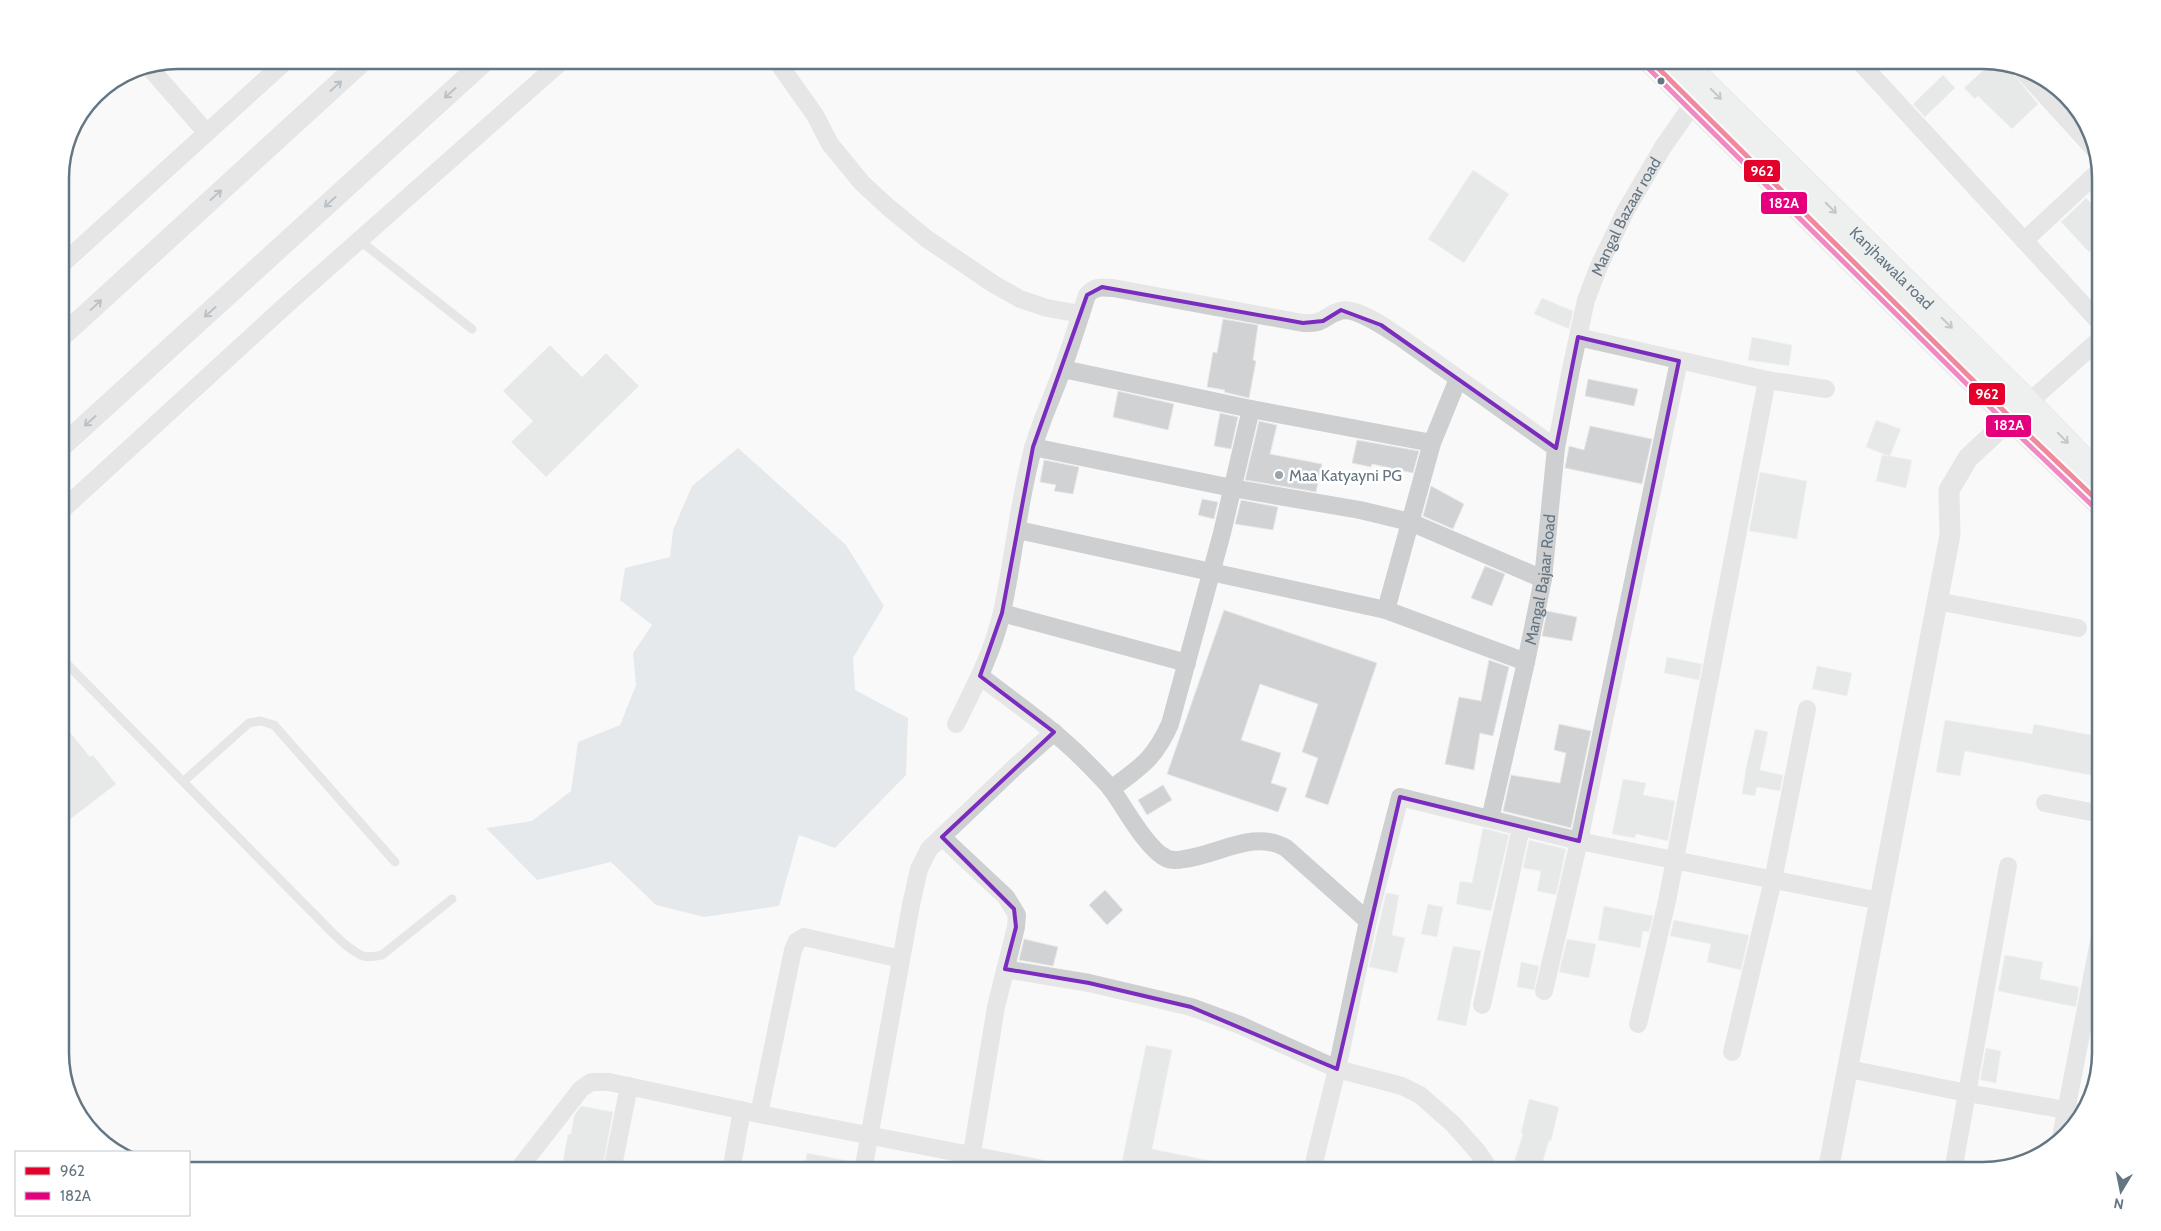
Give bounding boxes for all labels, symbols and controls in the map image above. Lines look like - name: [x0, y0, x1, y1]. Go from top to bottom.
- unlabelled marker: [1656, 76, 1666, 86]
- one-way arrow: [329, 80, 342, 92]
- one-way arrow: [444, 87, 457, 99]
- one-way arrow: [1709, 88, 1722, 100]
- street label: Mangal Bazaar road: [1587, 154, 1665, 279]
- line badge: 962: [1743, 159, 1781, 183]
- text: 962: [1750, 162, 1774, 180]
- one-way arrow: [209, 189, 222, 201]
- line badge: 182A: [1760, 191, 1808, 215]
- text: 182A: [1769, 194, 1799, 212]
- one-way arrow: [323, 196, 336, 208]
- one-way arrow: [1825, 202, 1837, 214]
- street label: Kanjhawala road: [1846, 223, 1937, 313]
- one-way arrow: [90, 299, 103, 311]
- one-way arrow: [203, 306, 216, 317]
- one-way arrow: [1941, 316, 1953, 329]
- line badge: 962: [1968, 382, 2006, 406]
- text: 962: [1975, 385, 1999, 403]
- line badge: 182A: [1985, 414, 2032, 438]
- one-way arrow: [83, 415, 96, 427]
- text: 182A: [1994, 416, 2024, 434]
- one-way arrow: [2057, 432, 2069, 445]
- place label: Maa Katyayni PG: [1289, 466, 1402, 485]
- marker: Maa Katyayni PG: [1273, 469, 1285, 481]
- street label: Mangal Bajaar Road: [1521, 513, 1559, 646]
- legend: [15, 1151, 190, 1216]
- text: 962: [60, 1162, 85, 1180]
- north arrow: [2096, 1166, 2146, 1216]
- text: 182A: [60, 1187, 92, 1205]
- text: N: [2112, 1194, 2125, 1214]

